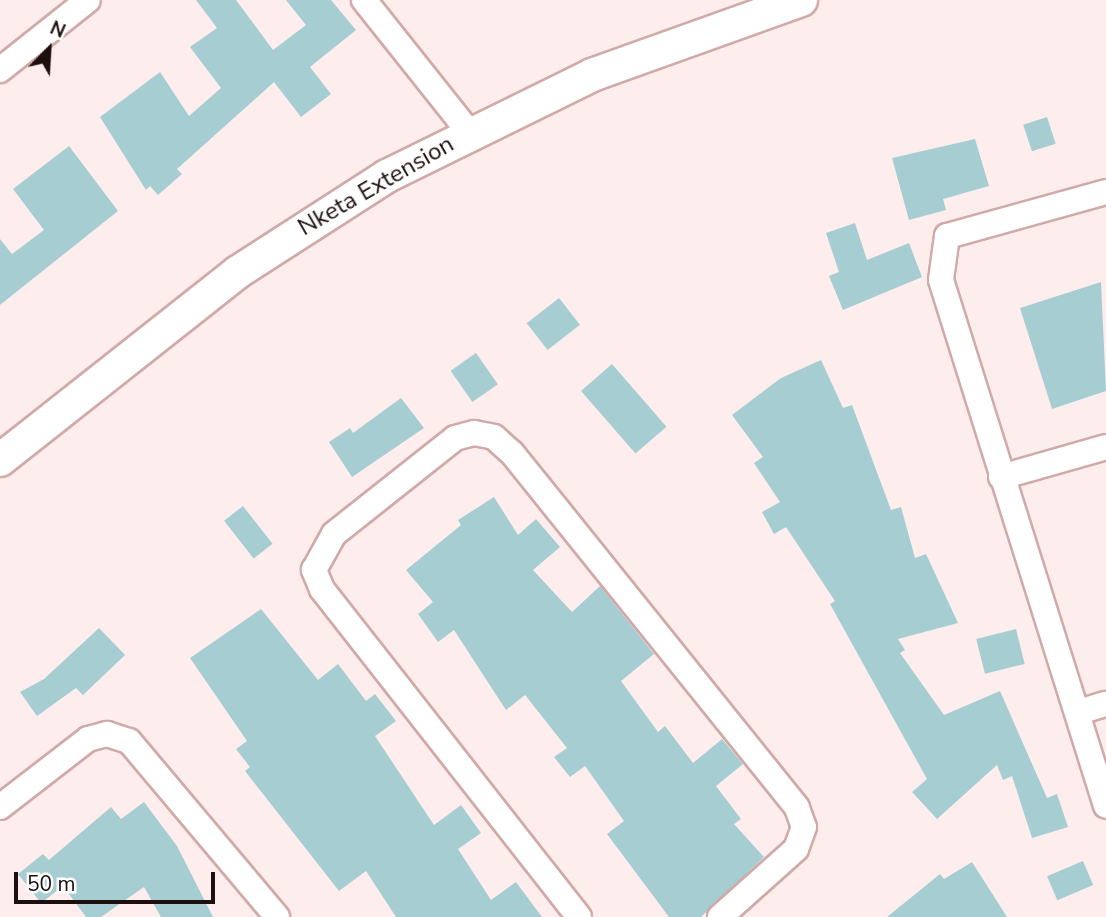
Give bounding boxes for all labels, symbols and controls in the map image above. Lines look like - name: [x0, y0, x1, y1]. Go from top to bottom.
- north arrow: [14, 14, 84, 84]
- text: N: [46, 15, 69, 45]
- street label: Nketa Extension: [293, 130, 459, 242]
- scale bar: [18, 858, 219, 902]
- text: 50 m: [27, 870, 76, 898]

